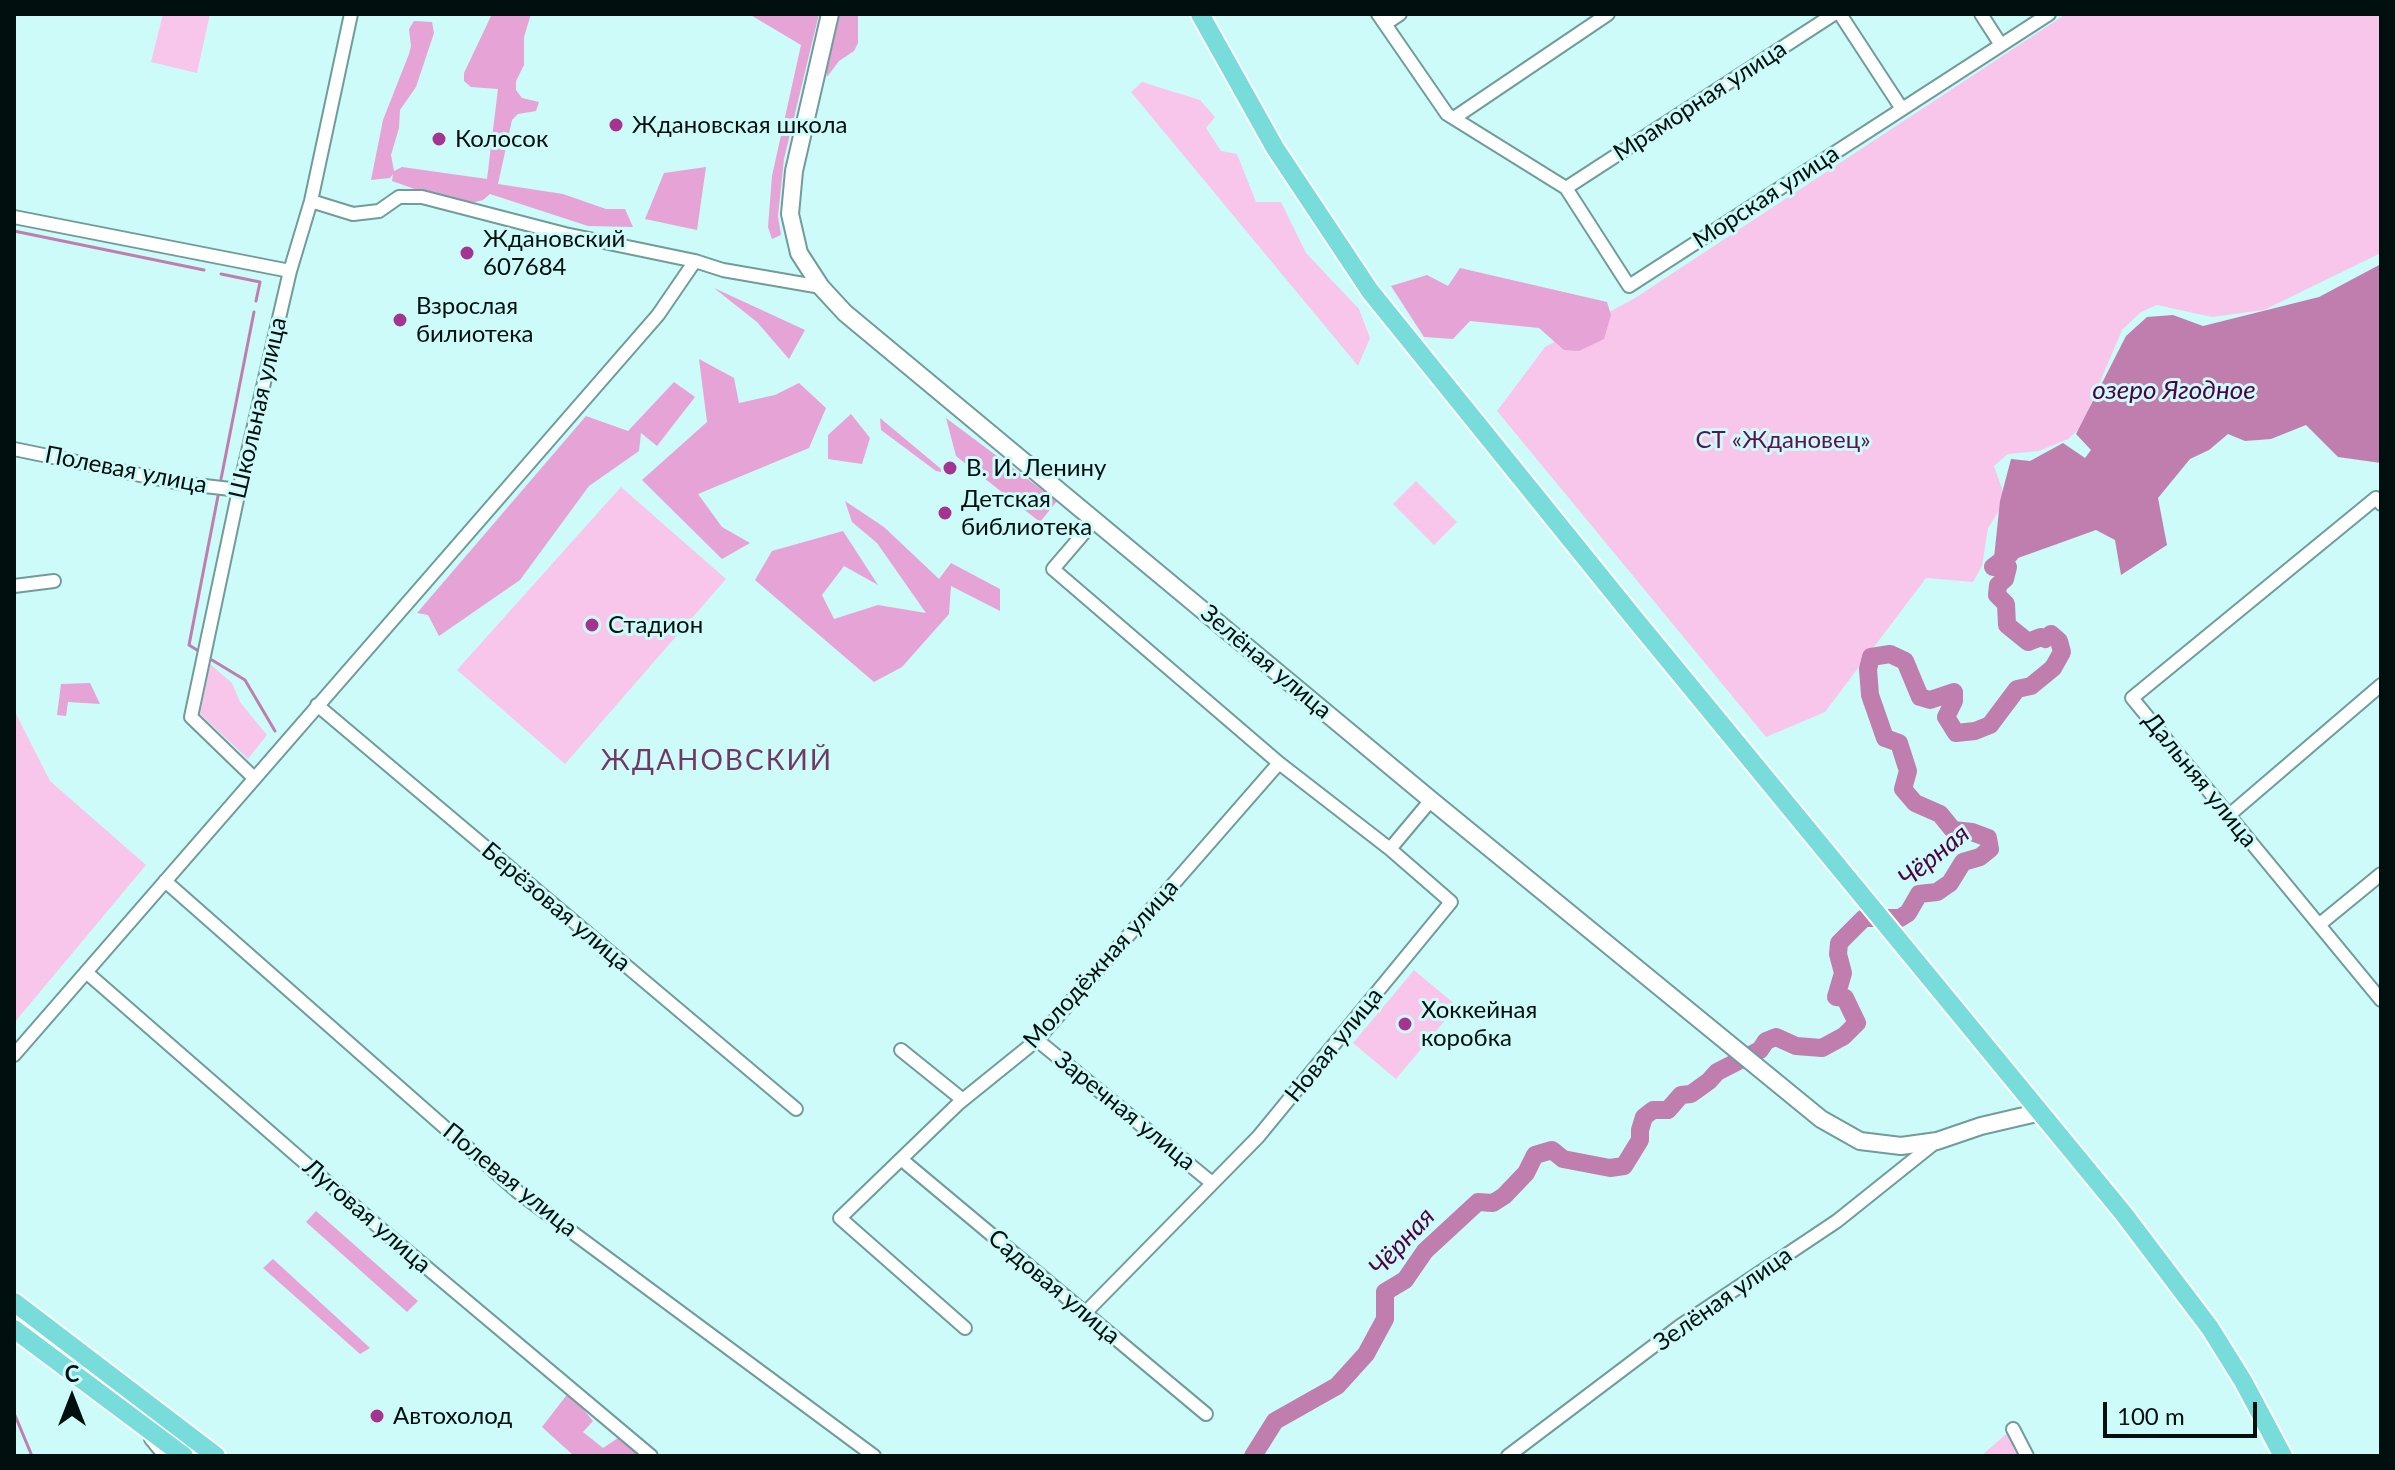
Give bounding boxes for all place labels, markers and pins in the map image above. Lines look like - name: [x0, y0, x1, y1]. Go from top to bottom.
- place label: Ждановская школа: [632, 111, 848, 139]
- marker: Ждановская школа: [607, 116, 625, 134]
- place label: Колосок: [455, 125, 548, 153]
- marker: Колосок: [430, 130, 448, 148]
- place label: Ждановский 607684: [483, 225, 625, 281]
- marker: Ждановский 607684: [458, 244, 476, 262]
- place label: Взрослая билиотека: [416, 292, 533, 348]
- marker: Взрослая билиотека: [391, 311, 409, 329]
- place label: В. И. Ленину: [966, 454, 1106, 482]
- marker: В. И. Ленину: [941, 459, 959, 477]
- place label: Детская библиотека: [961, 485, 1092, 541]
- marker: Детская библиотека: [936, 504, 954, 522]
- place label: Стадион: [608, 611, 703, 639]
- marker: Стадион: [583, 616, 601, 634]
- place label: Хоккейная коробка: [1421, 996, 1537, 1052]
- marker: Хоккейная коробка: [1396, 1015, 1414, 1033]
- place label: Автохолод: [393, 1402, 512, 1430]
- marker: Автохолод: [368, 1407, 386, 1425]

